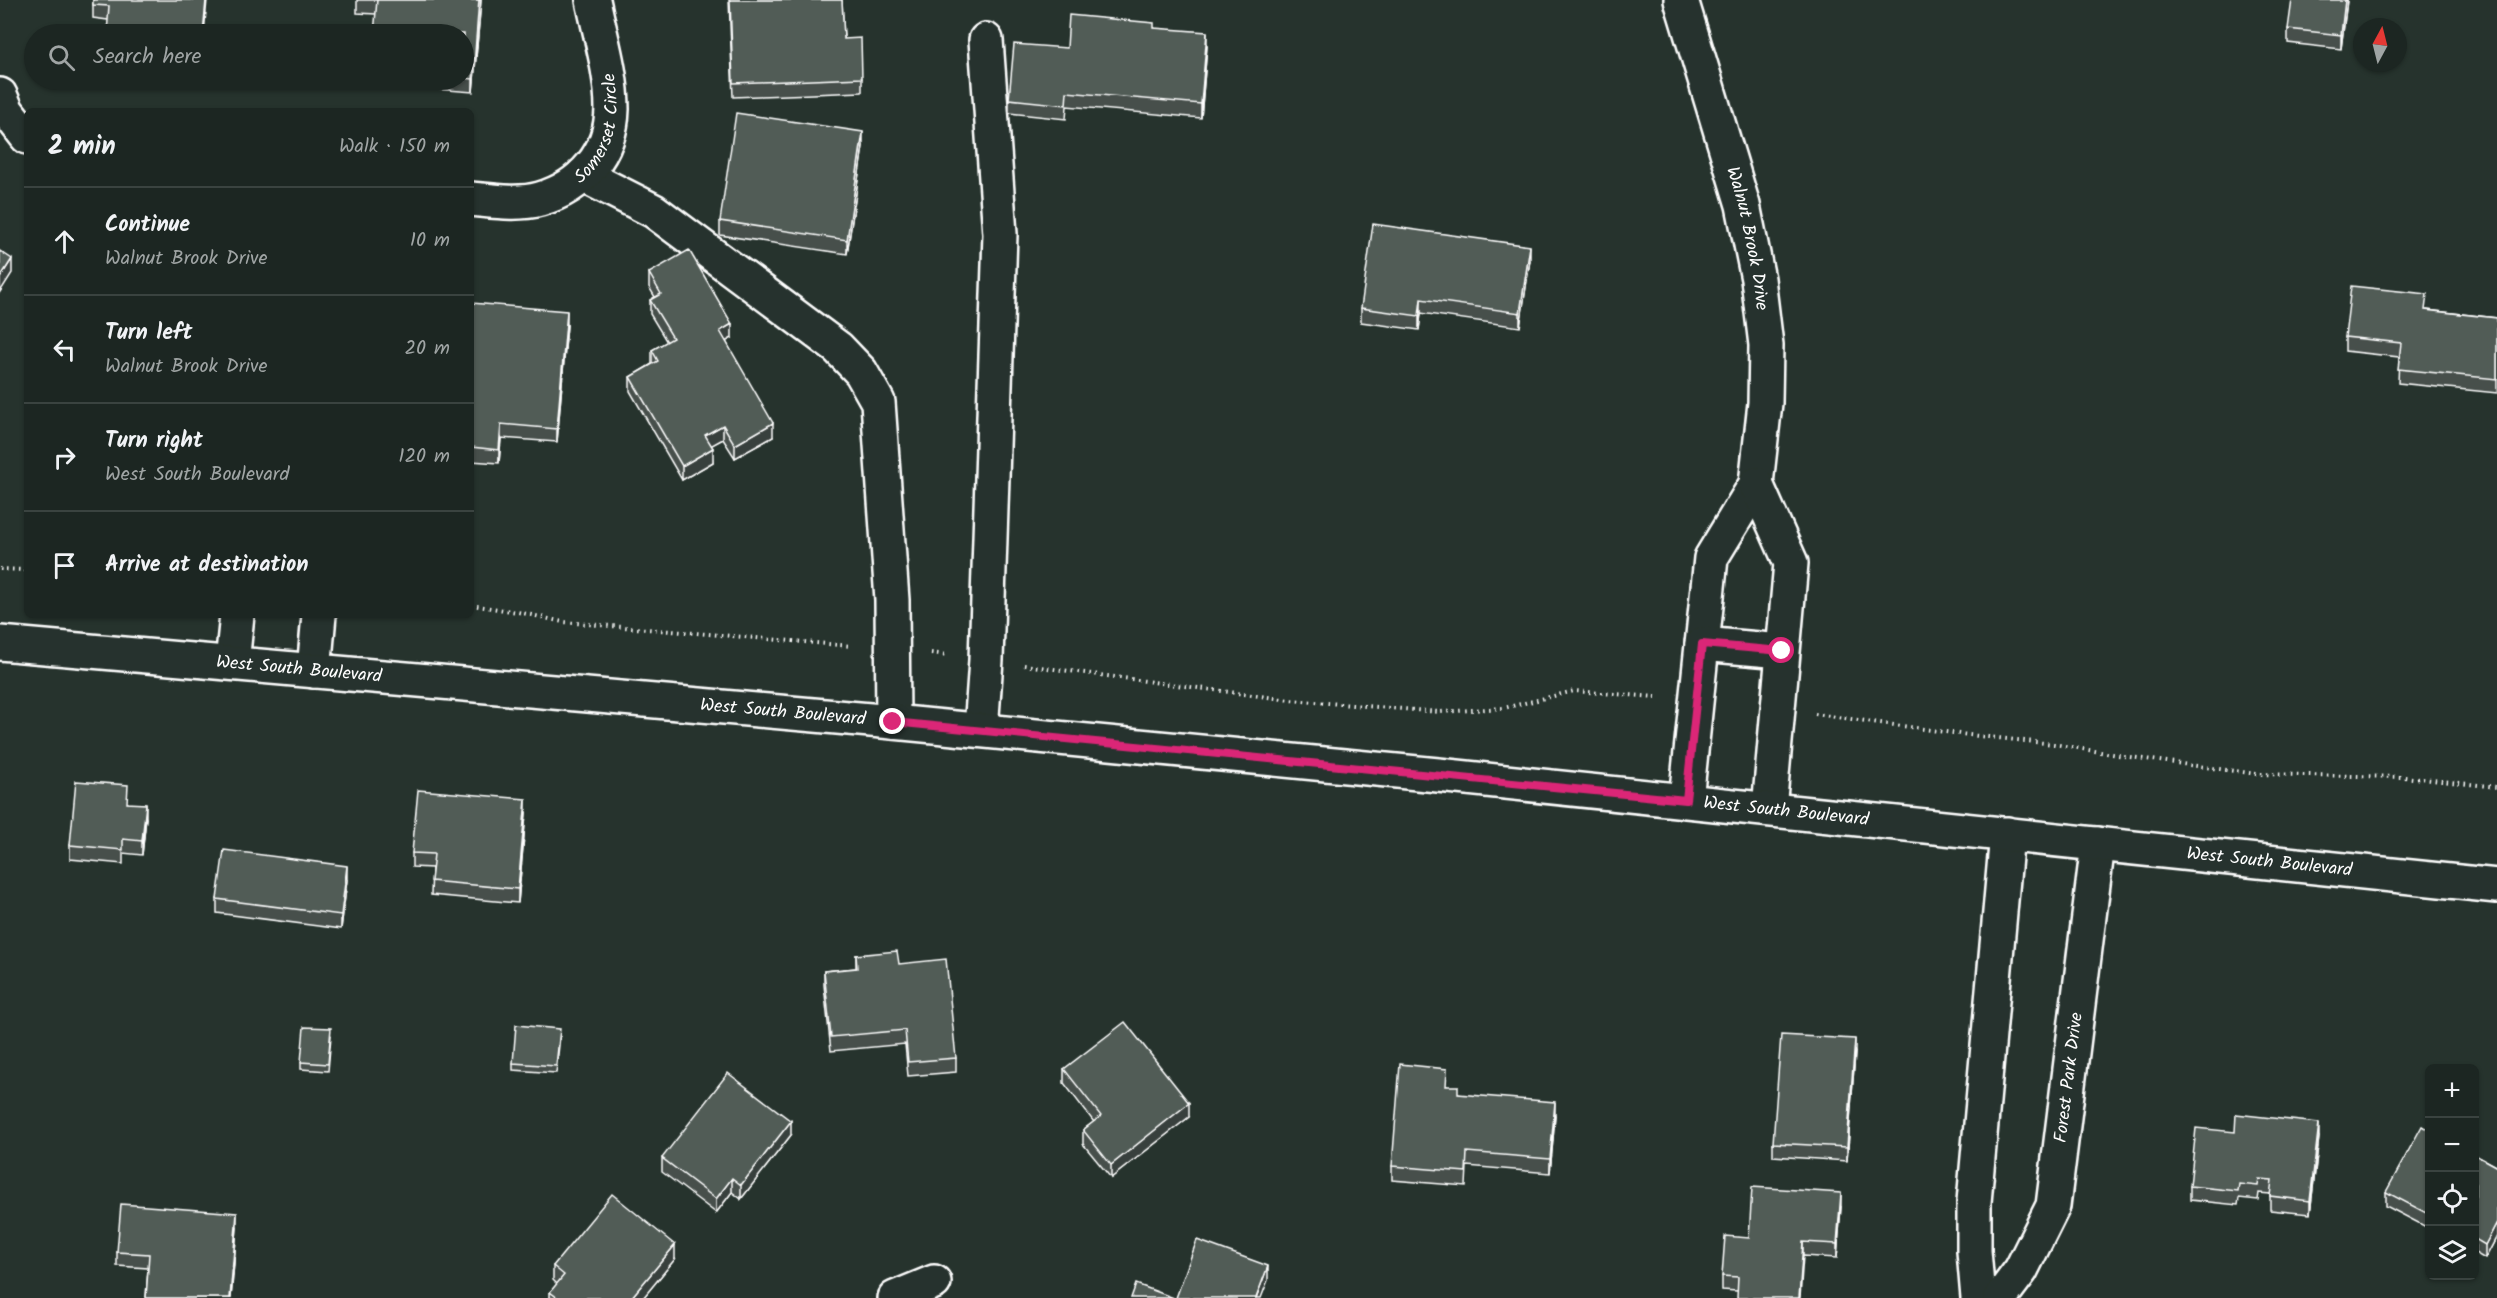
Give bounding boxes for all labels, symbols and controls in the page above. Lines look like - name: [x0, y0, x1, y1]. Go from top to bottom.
- north arrow: [2353, 18, 2407, 72]
- search box: [24, 24, 474, 90]
- text: Search here: [93, 40, 201, 75]
- icon: search: [45, 41, 78, 74]
- street label: Somerset Circle: [568, 71, 627, 191]
- text: 2 min: [48, 126, 116, 168]
- text: Walk · 150 m: [339, 131, 450, 163]
- street label: Walnut Brook Drive: [1718, 163, 1776, 312]
- text: Continue: [105, 208, 190, 243]
- icon: ahead: [48, 225, 81, 258]
- text: 10 m: [410, 225, 450, 257]
- text: Walnut Brook Drive: [105, 243, 268, 275]
- text: Turn left: [105, 316, 192, 351]
- icon: left: [48, 333, 81, 366]
- text: 20 m: [404, 333, 450, 365]
- text: Walnut Brook Drive: [105, 351, 268, 383]
- text: Turn right: [105, 424, 203, 459]
- icon: right: [48, 441, 81, 474]
- text: 120 m: [398, 441, 450, 473]
- text: West South Boulevard: [105, 459, 289, 491]
- text: Arrive at destination: [105, 548, 308, 583]
- icon: arrive: [48, 549, 81, 582]
- route start: [1768, 637, 1794, 663]
- street label: West South Boulevard: [215, 648, 384, 691]
- street label: West South Boulevard: [699, 691, 868, 734]
- route end: [879, 708, 905, 734]
- street label: West South Boulevard: [1702, 788, 1871, 835]
- street label: West South Boulevard: [2185, 839, 2355, 885]
- street label: Forest Park Drive: [2046, 1011, 2091, 1144]
- map controls: [2425, 1064, 2479, 1280]
- button: +: [2425, 1064, 2479, 1118]
- button: −: [2425, 1118, 2479, 1172]
- button: locate: [2425, 1172, 2479, 1226]
- button: layers: [2425, 1226, 2479, 1280]

